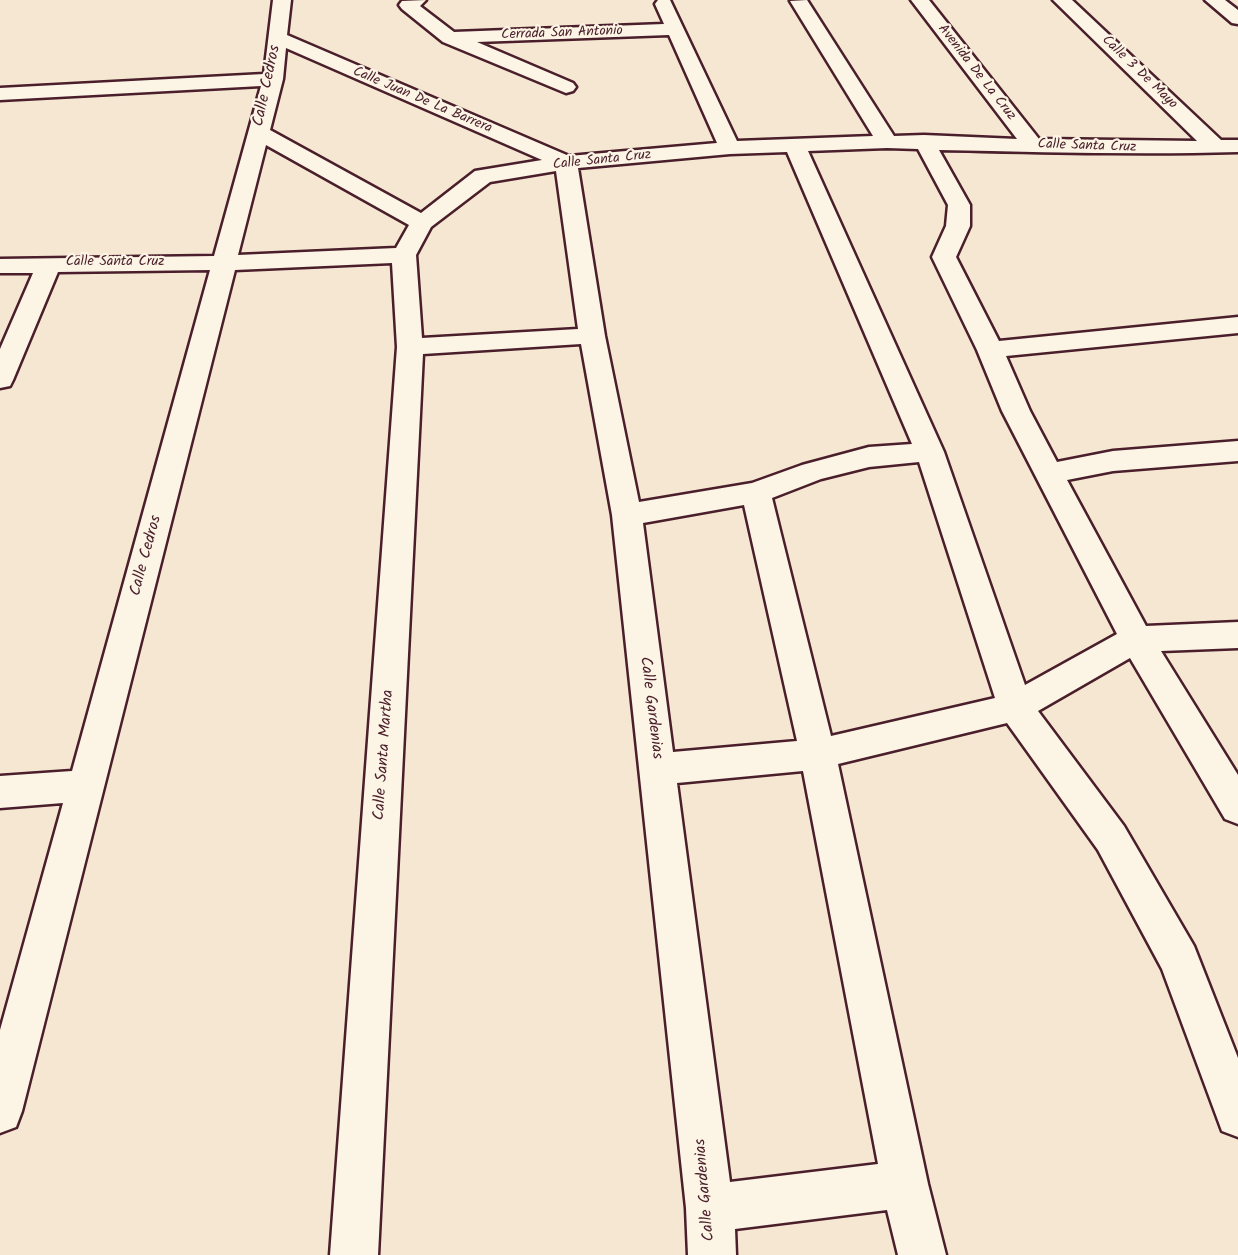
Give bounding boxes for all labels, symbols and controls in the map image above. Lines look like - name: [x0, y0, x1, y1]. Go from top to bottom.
- street label: Avenida De La Cruz: [933, 22, 1019, 124]
- street label: Cerrada San Antonio: [501, 23, 623, 45]
- street label: Calle 3 De Mayo: [1098, 33, 1180, 113]
- street label: Calle Cedros: [250, 44, 286, 128]
- street label: Calle Juan De La Barrera: [350, 64, 494, 138]
- street label: Calle Santa Cruz: [1037, 137, 1137, 157]
- street label: Calle Santa Cruz: [552, 147, 652, 175]
- street label: Calle Santa Cruz: [66, 255, 164, 271]
- street label: Calle Cedros: [127, 514, 167, 598]
- street label: Calle Gardenias: [634, 656, 666, 760]
- street label: Calle Santa Martha: [371, 689, 399, 821]
- street label: Calle Gardenias: [692, 1138, 720, 1242]

